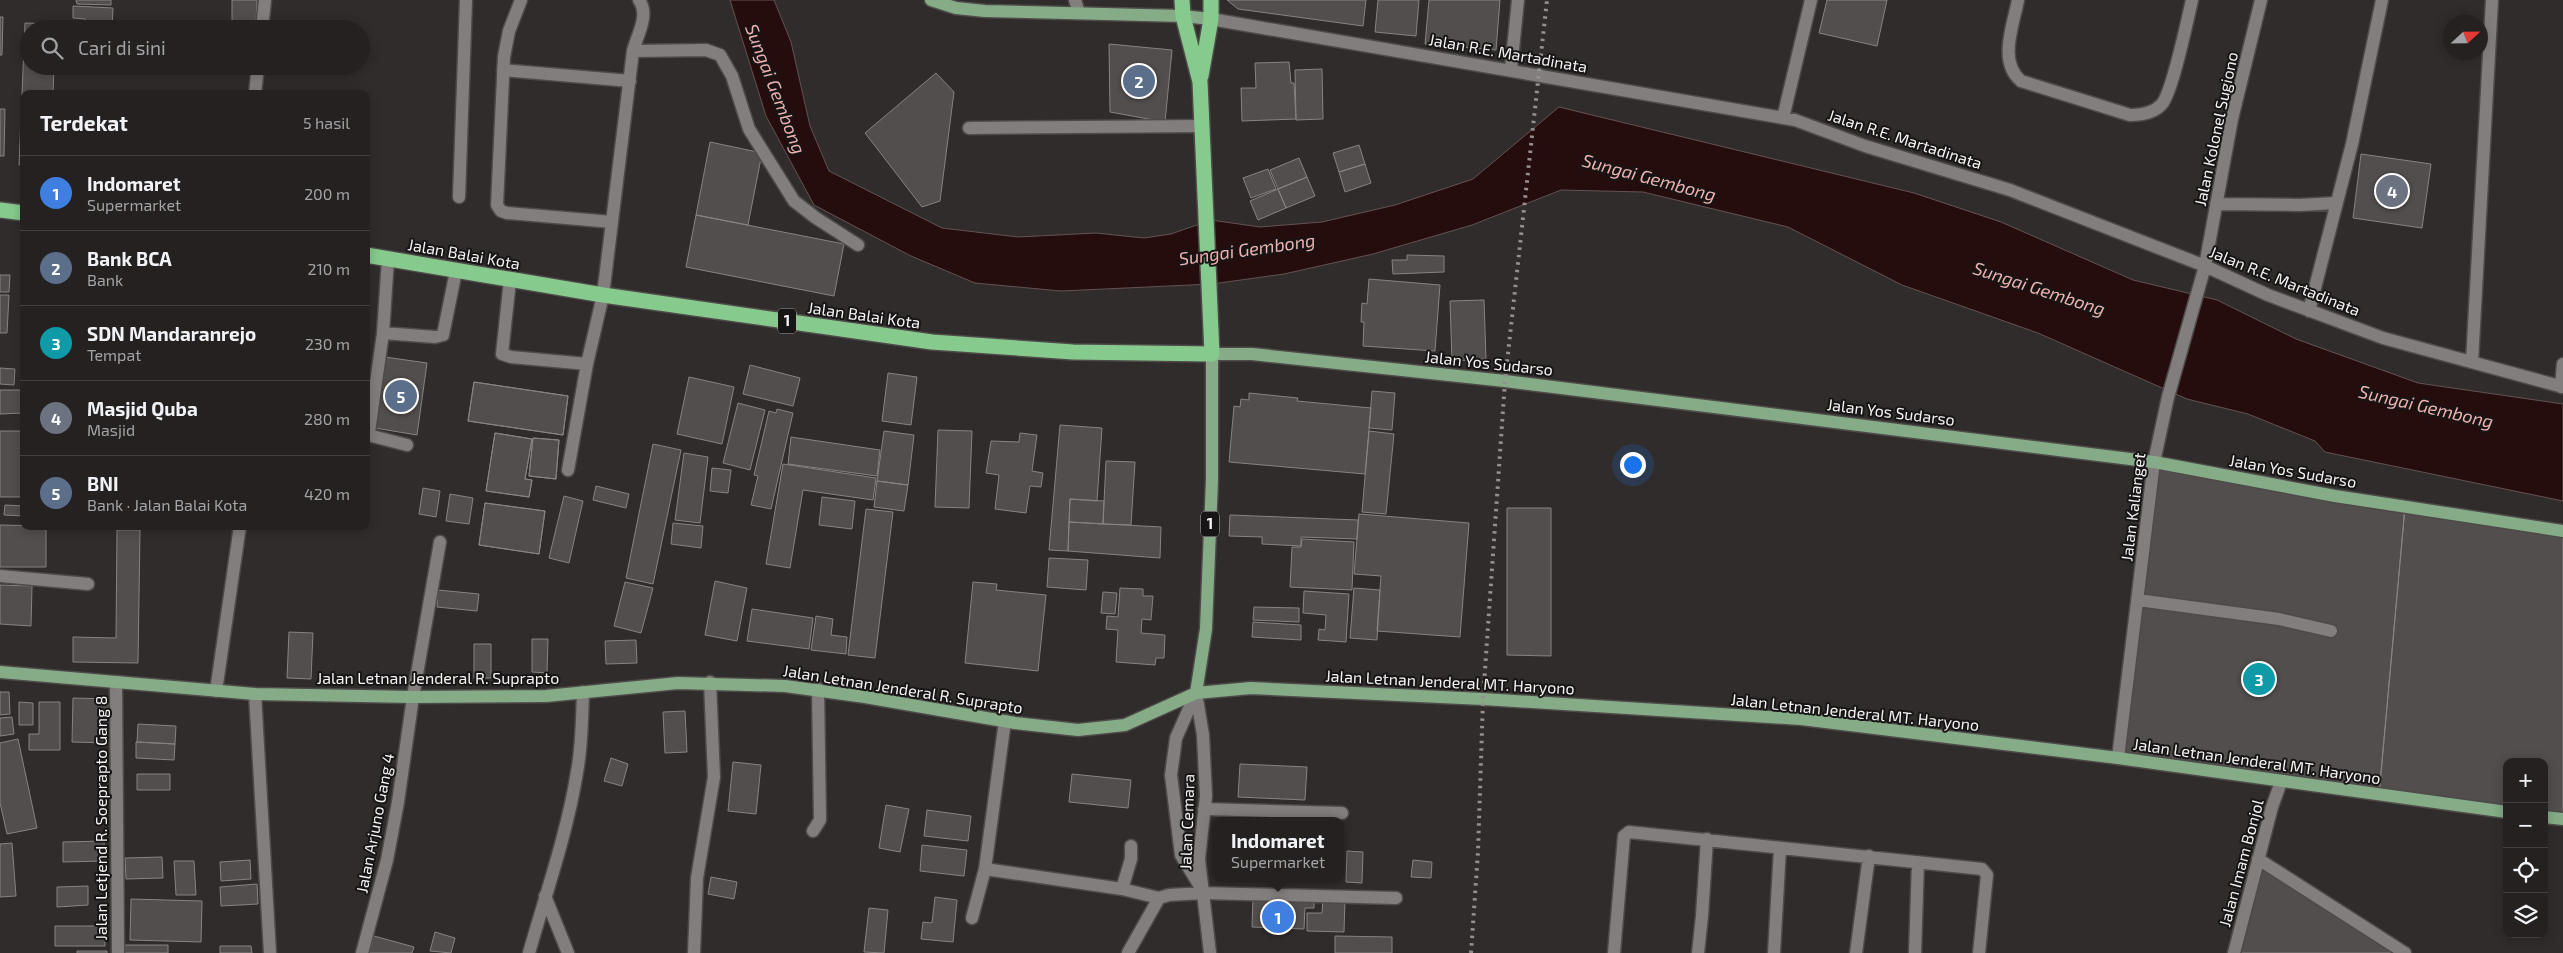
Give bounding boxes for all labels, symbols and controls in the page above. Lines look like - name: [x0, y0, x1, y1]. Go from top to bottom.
- north arrow: [2443, 15, 2488, 60]
- search box: [20, 20, 370, 75]
- water label: Sungai Gembong: [741, 20, 811, 157]
- street label: Jalan R.E. Martadinata: [1427, 29, 1589, 76]
- icon: search: [38, 34, 66, 62]
- text: Cari di sini: [78, 36, 166, 59]
- street label: Jalan Kolonel Sugiono: [2190, 50, 2241, 208]
- pin: 2: [1123, 62, 1155, 100]
- street label: Jalan R.E. Martadinata: [1826, 105, 1984, 172]
- text: Terdekat: [40, 110, 128, 135]
- text: 5 hasil: [303, 113, 350, 132]
- water label: Sungai Gembong: [1580, 149, 1719, 205]
- text: Indomaret: [87, 172, 181, 195]
- pin: 4: [2376, 172, 2408, 210]
- text: 1: [53, 184, 59, 203]
- text: 200 m: [304, 184, 350, 203]
- text: Supermarket: [87, 195, 181, 214]
- water label: Sungai Gembong: [1177, 229, 1317, 269]
- street label: Jalan Balai Kota: [406, 234, 522, 273]
- street label: Jalan R.E. Martadinata: [2207, 242, 2363, 319]
- text: Bank BCA: [87, 247, 172, 270]
- water label: Sungai Gembong: [1970, 256, 2108, 320]
- text: 2: [51, 259, 61, 278]
- text: 210 m: [307, 259, 350, 278]
- text: Bank: [87, 270, 123, 289]
- street label: Jalan Balai Kota: [806, 297, 922, 332]
- road number: 1: [778, 308, 796, 334]
- text: SDN Mandaranrejo: [87, 322, 256, 345]
- text: 3: [51, 334, 61, 353]
- text: 230 m: [305, 334, 350, 353]
- text: Tempat: [87, 345, 141, 364]
- street label: Jalan Yos Sudarso: [1424, 346, 1554, 379]
- pin: 5: [385, 377, 417, 415]
- water label: Sungai Gembong: [2357, 380, 2496, 432]
- street label: Jalan Yos Sudarso: [1826, 394, 1956, 429]
- text: Masjid Quba: [87, 397, 198, 420]
- text: 4: [51, 409, 61, 428]
- text: 280 m: [304, 409, 350, 428]
- text: Masjid: [87, 420, 135, 439]
- street label: Jalan Yos Sudarso: [2228, 450, 2358, 491]
- your location: [1620, 452, 1646, 478]
- street label: Jalan Kalianget: [2116, 452, 2149, 562]
- text: BNI: [87, 472, 118, 495]
- text: 5: [52, 484, 60, 503]
- text: 420 m: [304, 484, 350, 503]
- text: Bank · Jalan Balai Kota: [87, 495, 247, 514]
- road number: 1: [1201, 512, 1219, 536]
- street label: Jalan Letnan Jenderal R. Suprapto: [782, 660, 1024, 717]
- pin: 3: [2243, 660, 2275, 698]
- street label: Jalan Letnan Jenderal MT. Haryono: [1325, 665, 1575, 698]
- street label: Jalan Letnan Jenderal R. Suprapto: [317, 668, 559, 687]
- street label: Jalan Letnan Jenderal MT. Haryono: [1730, 689, 1980, 734]
- street label: Jalan Letjend R. Soeprapto Gang 8: [91, 696, 111, 940]
- street label: Jalan Letnan Jenderal MT. Haryono: [2132, 734, 2382, 787]
- street label: Jalan Arjuno Gang 4: [352, 751, 398, 895]
- map controls: [2503, 758, 2548, 938]
- button: +: [2503, 758, 2548, 803]
- street label: Jalan Cemara: [1175, 774, 1198, 870]
- street label: Jalan Imam Bonjol: [2214, 797, 2268, 929]
- button: −: [2503, 803, 2548, 848]
- popup: [1212, 817, 1344, 882]
- text: Indomaret: [1231, 829, 1324, 852]
- button: locate: [2503, 848, 2548, 893]
- text: Supermarket: [1231, 852, 1325, 871]
- button: layers: [2503, 893, 2548, 938]
- pin: 1: [1262, 898, 1294, 936]

